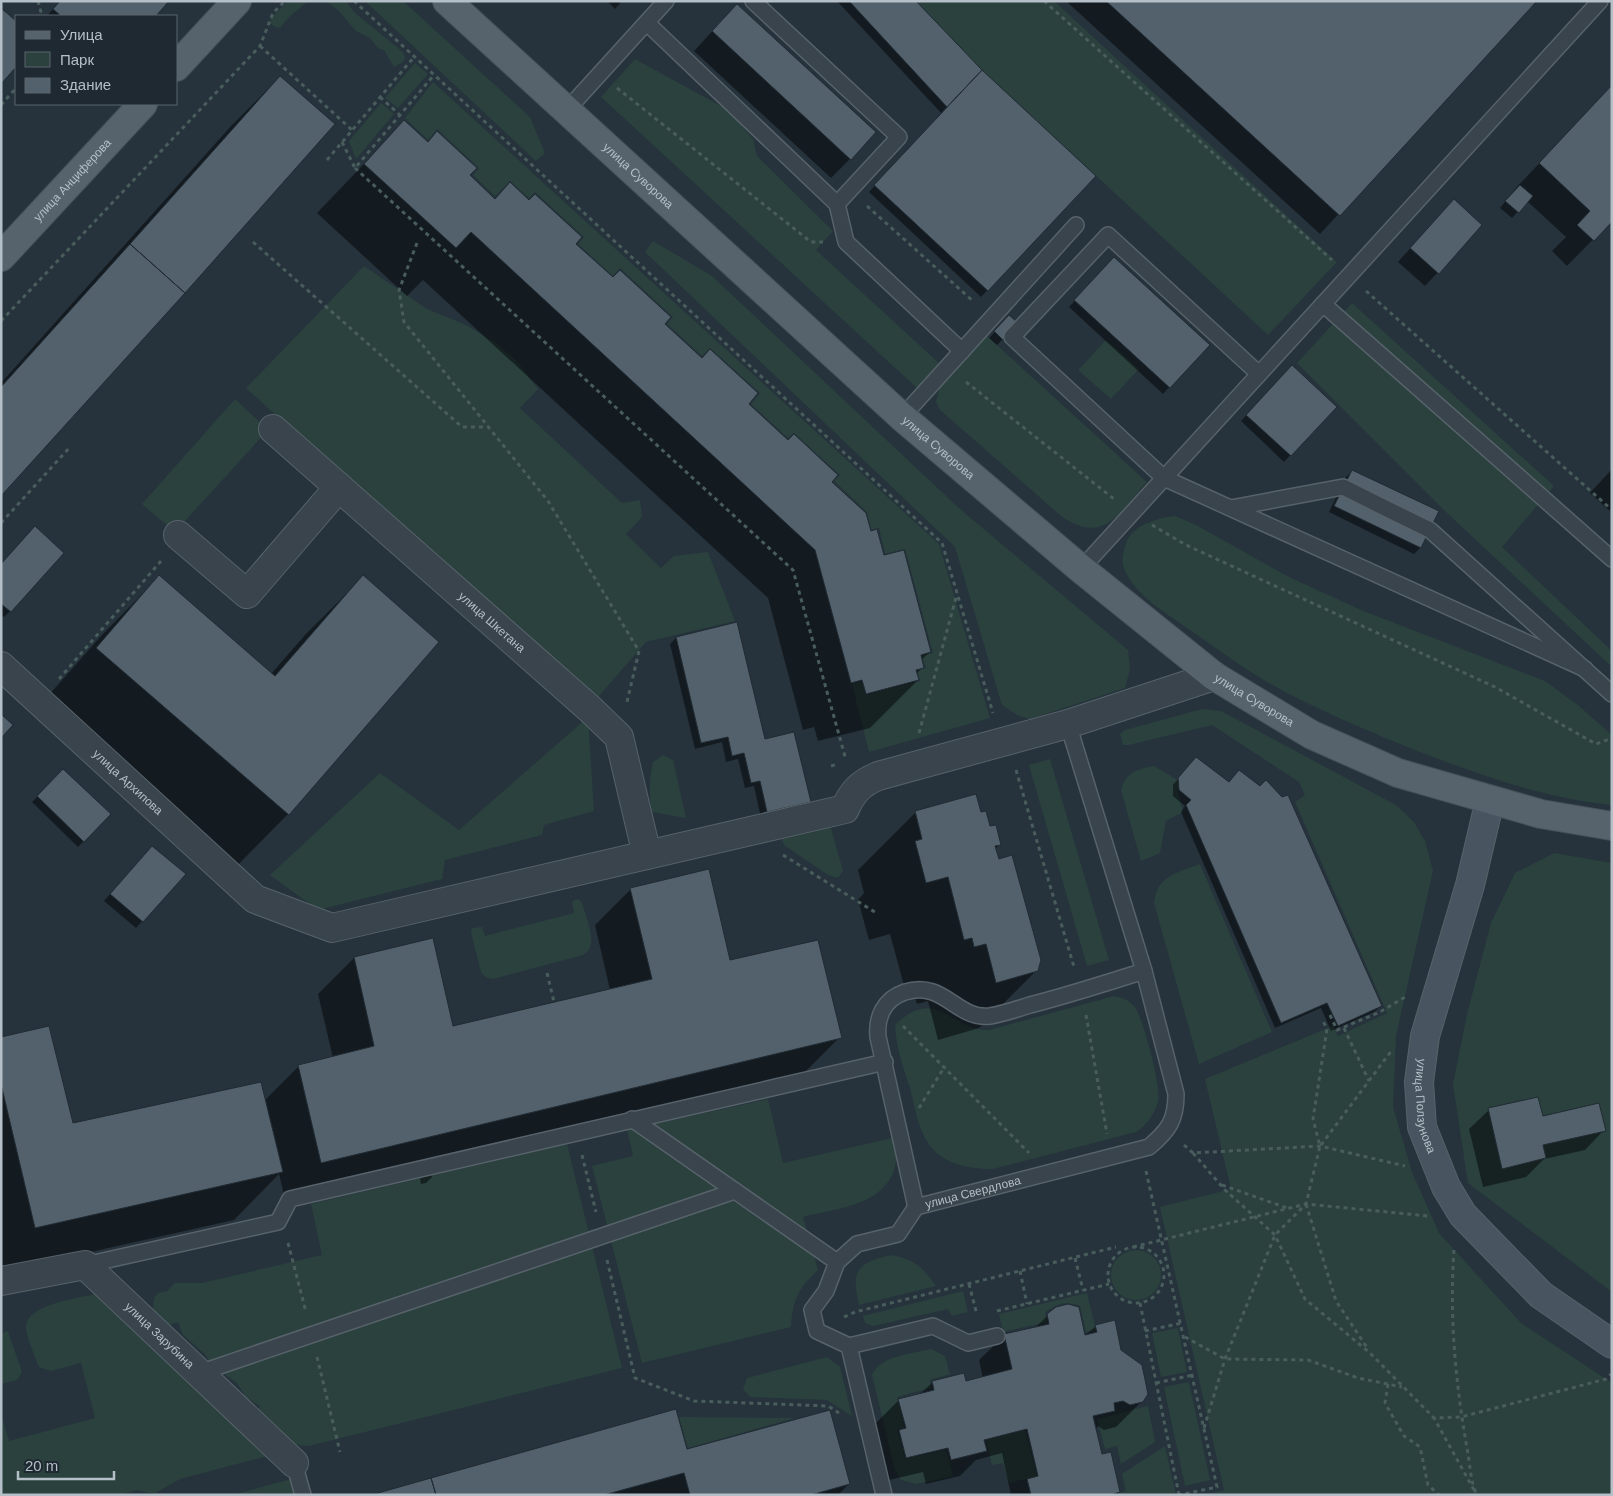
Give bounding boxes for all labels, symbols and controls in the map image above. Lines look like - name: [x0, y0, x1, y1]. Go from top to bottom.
- legend: [15, 15, 178, 105]
- text: Улица: [60, 26, 103, 43]
- text: Парк: [60, 51, 94, 68]
- text: Здание: [60, 76, 111, 93]
- street label: улица Анциферова: [31, 136, 114, 224]
- street label: улица Суворова: [600, 140, 676, 212]
- street label: улица Суворова: [899, 413, 977, 483]
- street label: улица Шкетана: [456, 589, 528, 656]
- street label: улица Суворова: [1212, 671, 1297, 730]
- street label: улица Архипова: [90, 747, 166, 818]
- street label: улица Ползунова: [1412, 1058, 1439, 1156]
- street label: улица Свердлова: [924, 1173, 1023, 1211]
- street label: улица Зарубина: [122, 1299, 197, 1372]
- scale bar: [18, 1448, 114, 1480]
- text: 20 m: [25, 1457, 58, 1474]

